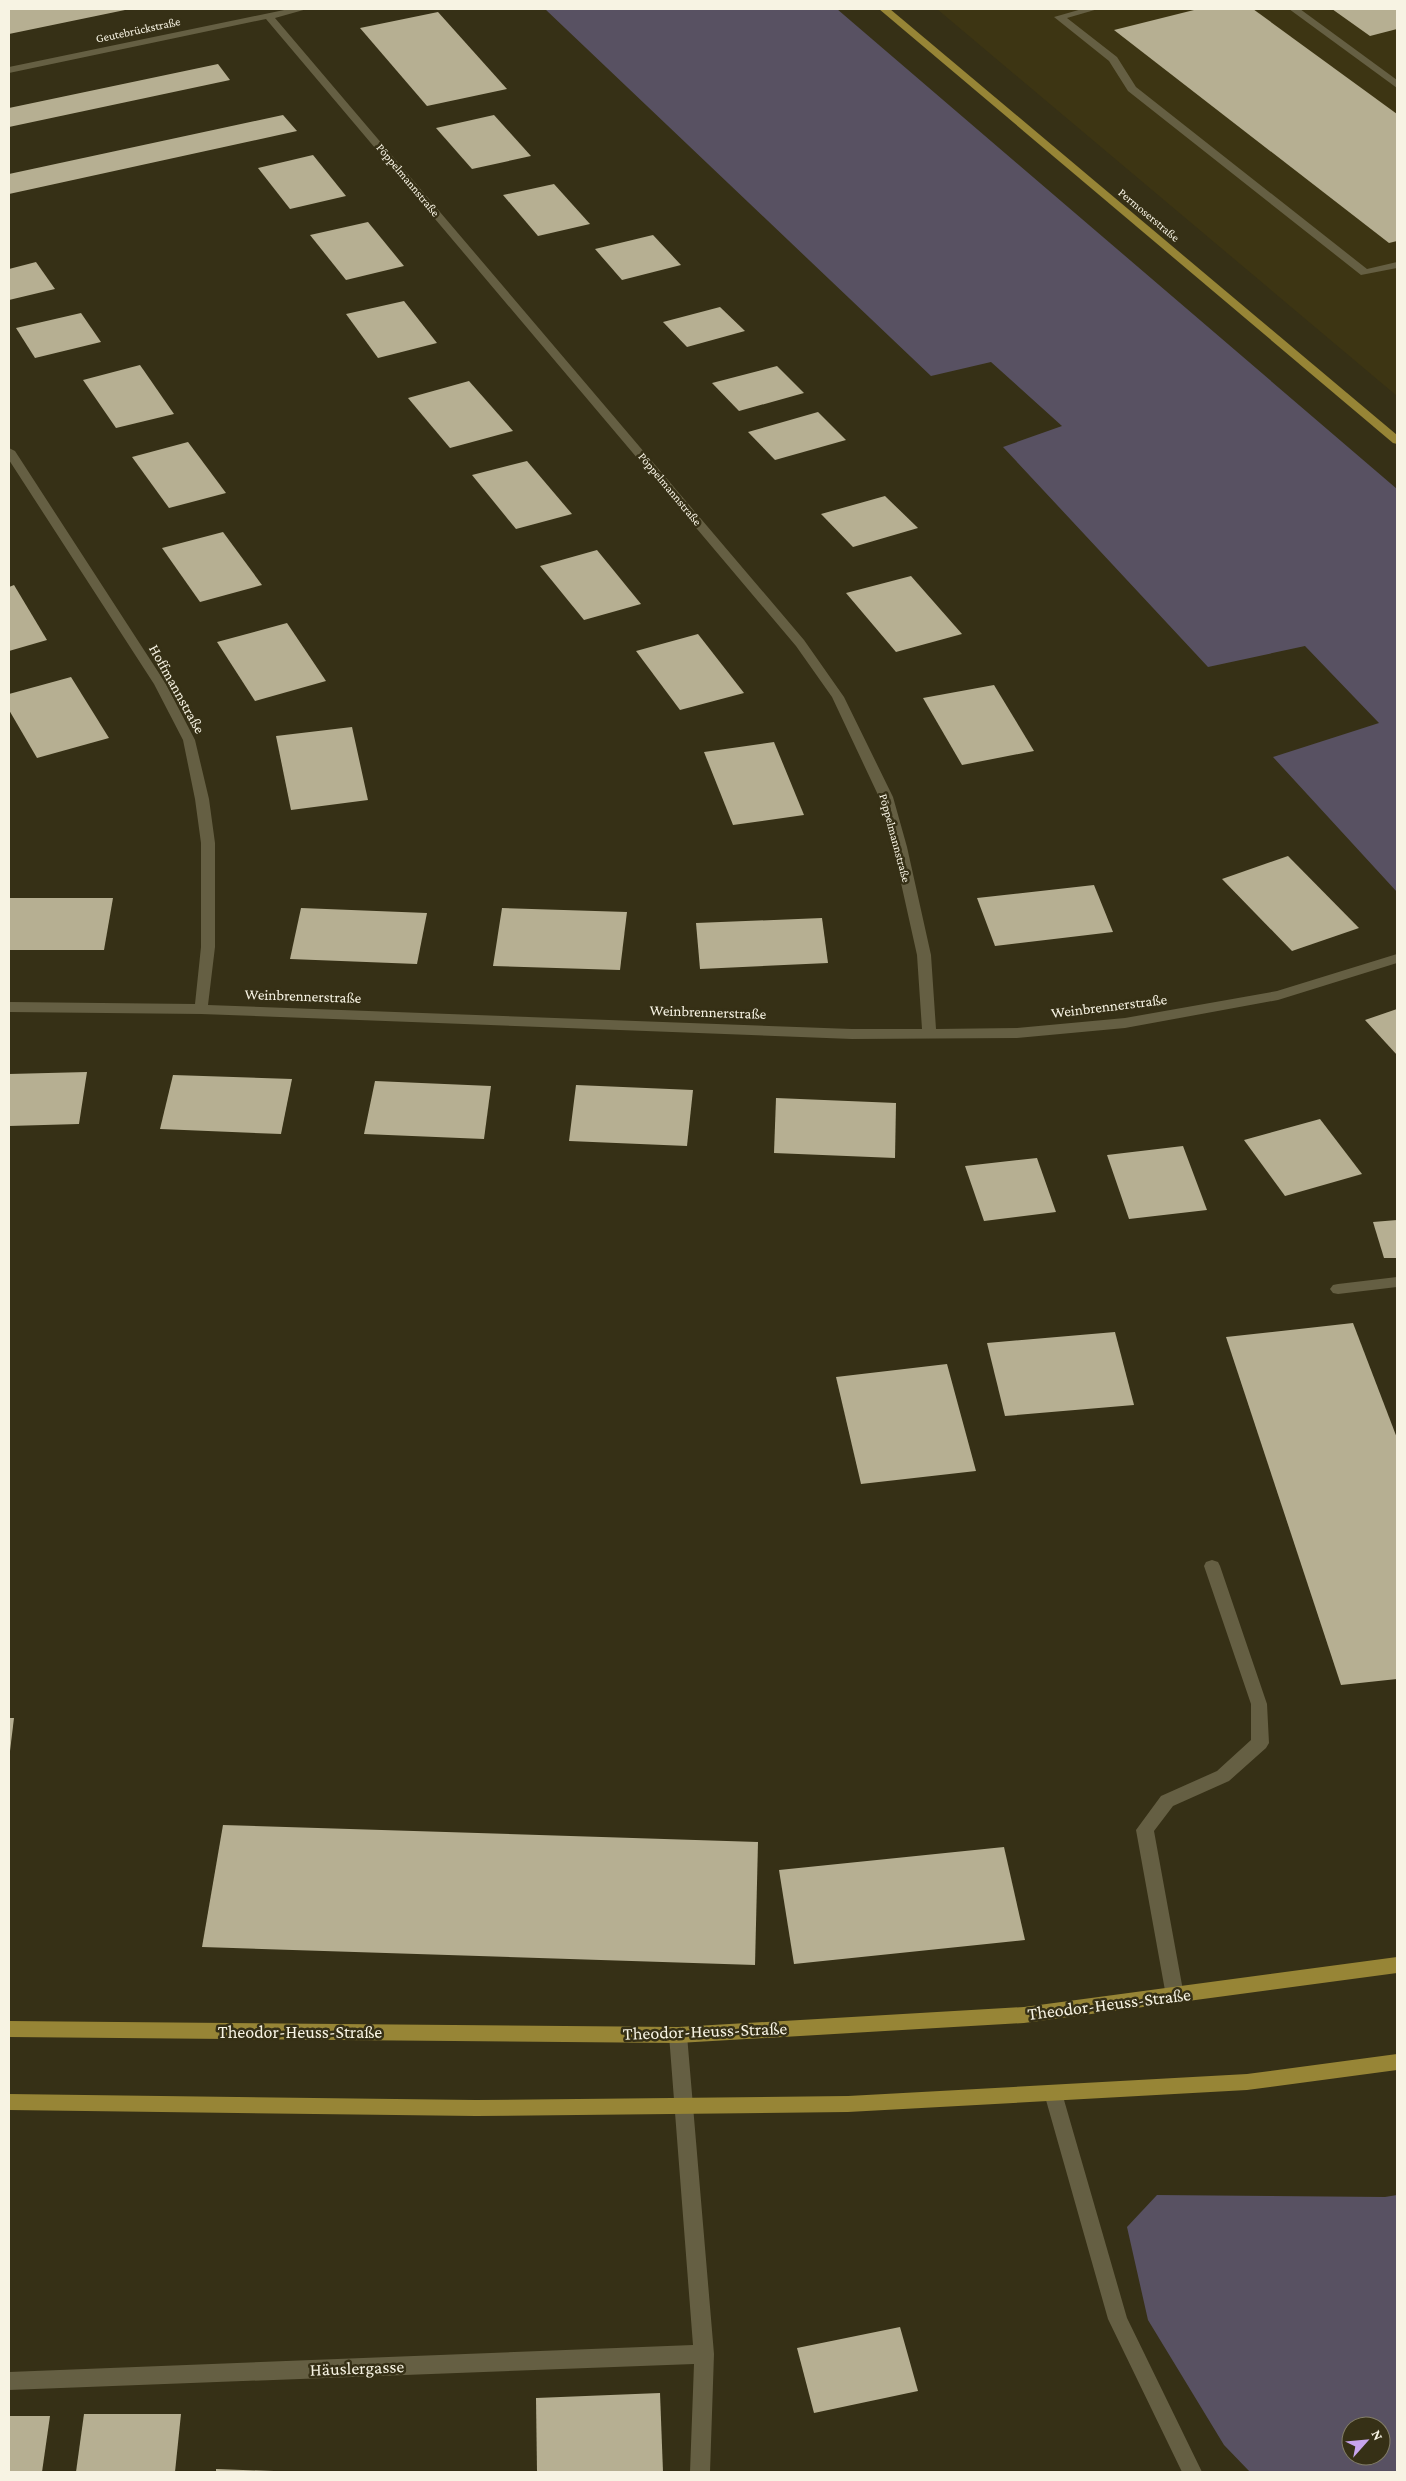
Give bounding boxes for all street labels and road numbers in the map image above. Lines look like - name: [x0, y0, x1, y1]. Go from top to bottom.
- street label: Geutebrückstraße: [95, 14, 181, 46]
- street label: Pöppelmannstraße: [373, 141, 443, 219]
- street label: Permoserstraße: [1116, 185, 1182, 245]
- street label: Pöppelmannstraße: [635, 450, 705, 528]
- street label: Hoffmannstraße: [146, 642, 208, 737]
- street label: Pöppelmannstraße: [876, 792, 914, 884]
- street label: Weinbrennerstraße: [244, 986, 362, 1006]
- street label: Weinbrennerstraße: [1050, 991, 1168, 1021]
- street label: Weinbrennerstraße: [649, 1002, 767, 1022]
- street label: Theodor-Heuss-Straße: [1026, 1984, 1192, 2024]
- street label: Theodor-Heuss-Straße: [623, 2018, 788, 2044]
- street label: Theodor-Heuss-Straße: [218, 2022, 382, 2042]
- street label: Häuslergasse: [309, 2356, 405, 2380]

